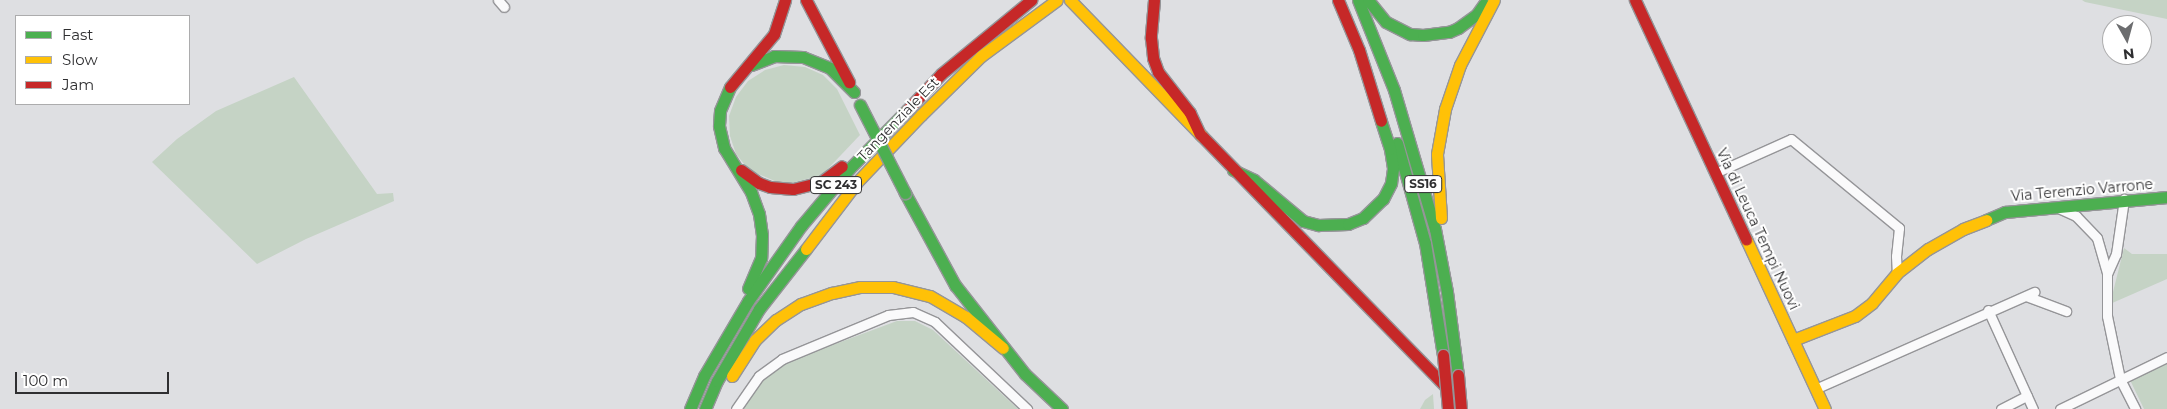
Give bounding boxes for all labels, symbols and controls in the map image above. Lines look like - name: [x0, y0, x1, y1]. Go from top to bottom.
- legend: [15, 15, 190, 105]
- north arrow: [2102, 15, 2152, 65]
- text: Fast: [62, 25, 93, 44]
- text: N: [2122, 44, 2135, 64]
- text: Slow: [62, 50, 98, 69]
- street label: Tangenziale Est: [854, 74, 942, 164]
- text: Jam: [62, 75, 94, 94]
- street label: Via di Leuca Tempi Nuovi: [1713, 146, 1803, 312]
- road number: SS16: [1403, 174, 1443, 193]
- street label: Via Terenzio Varrone: [2010, 175, 2154, 205]
- road number: SC 243: [810, 176, 862, 194]
- scale bar: [18, 362, 171, 394]
- text: 100 m: [23, 371, 68, 390]

